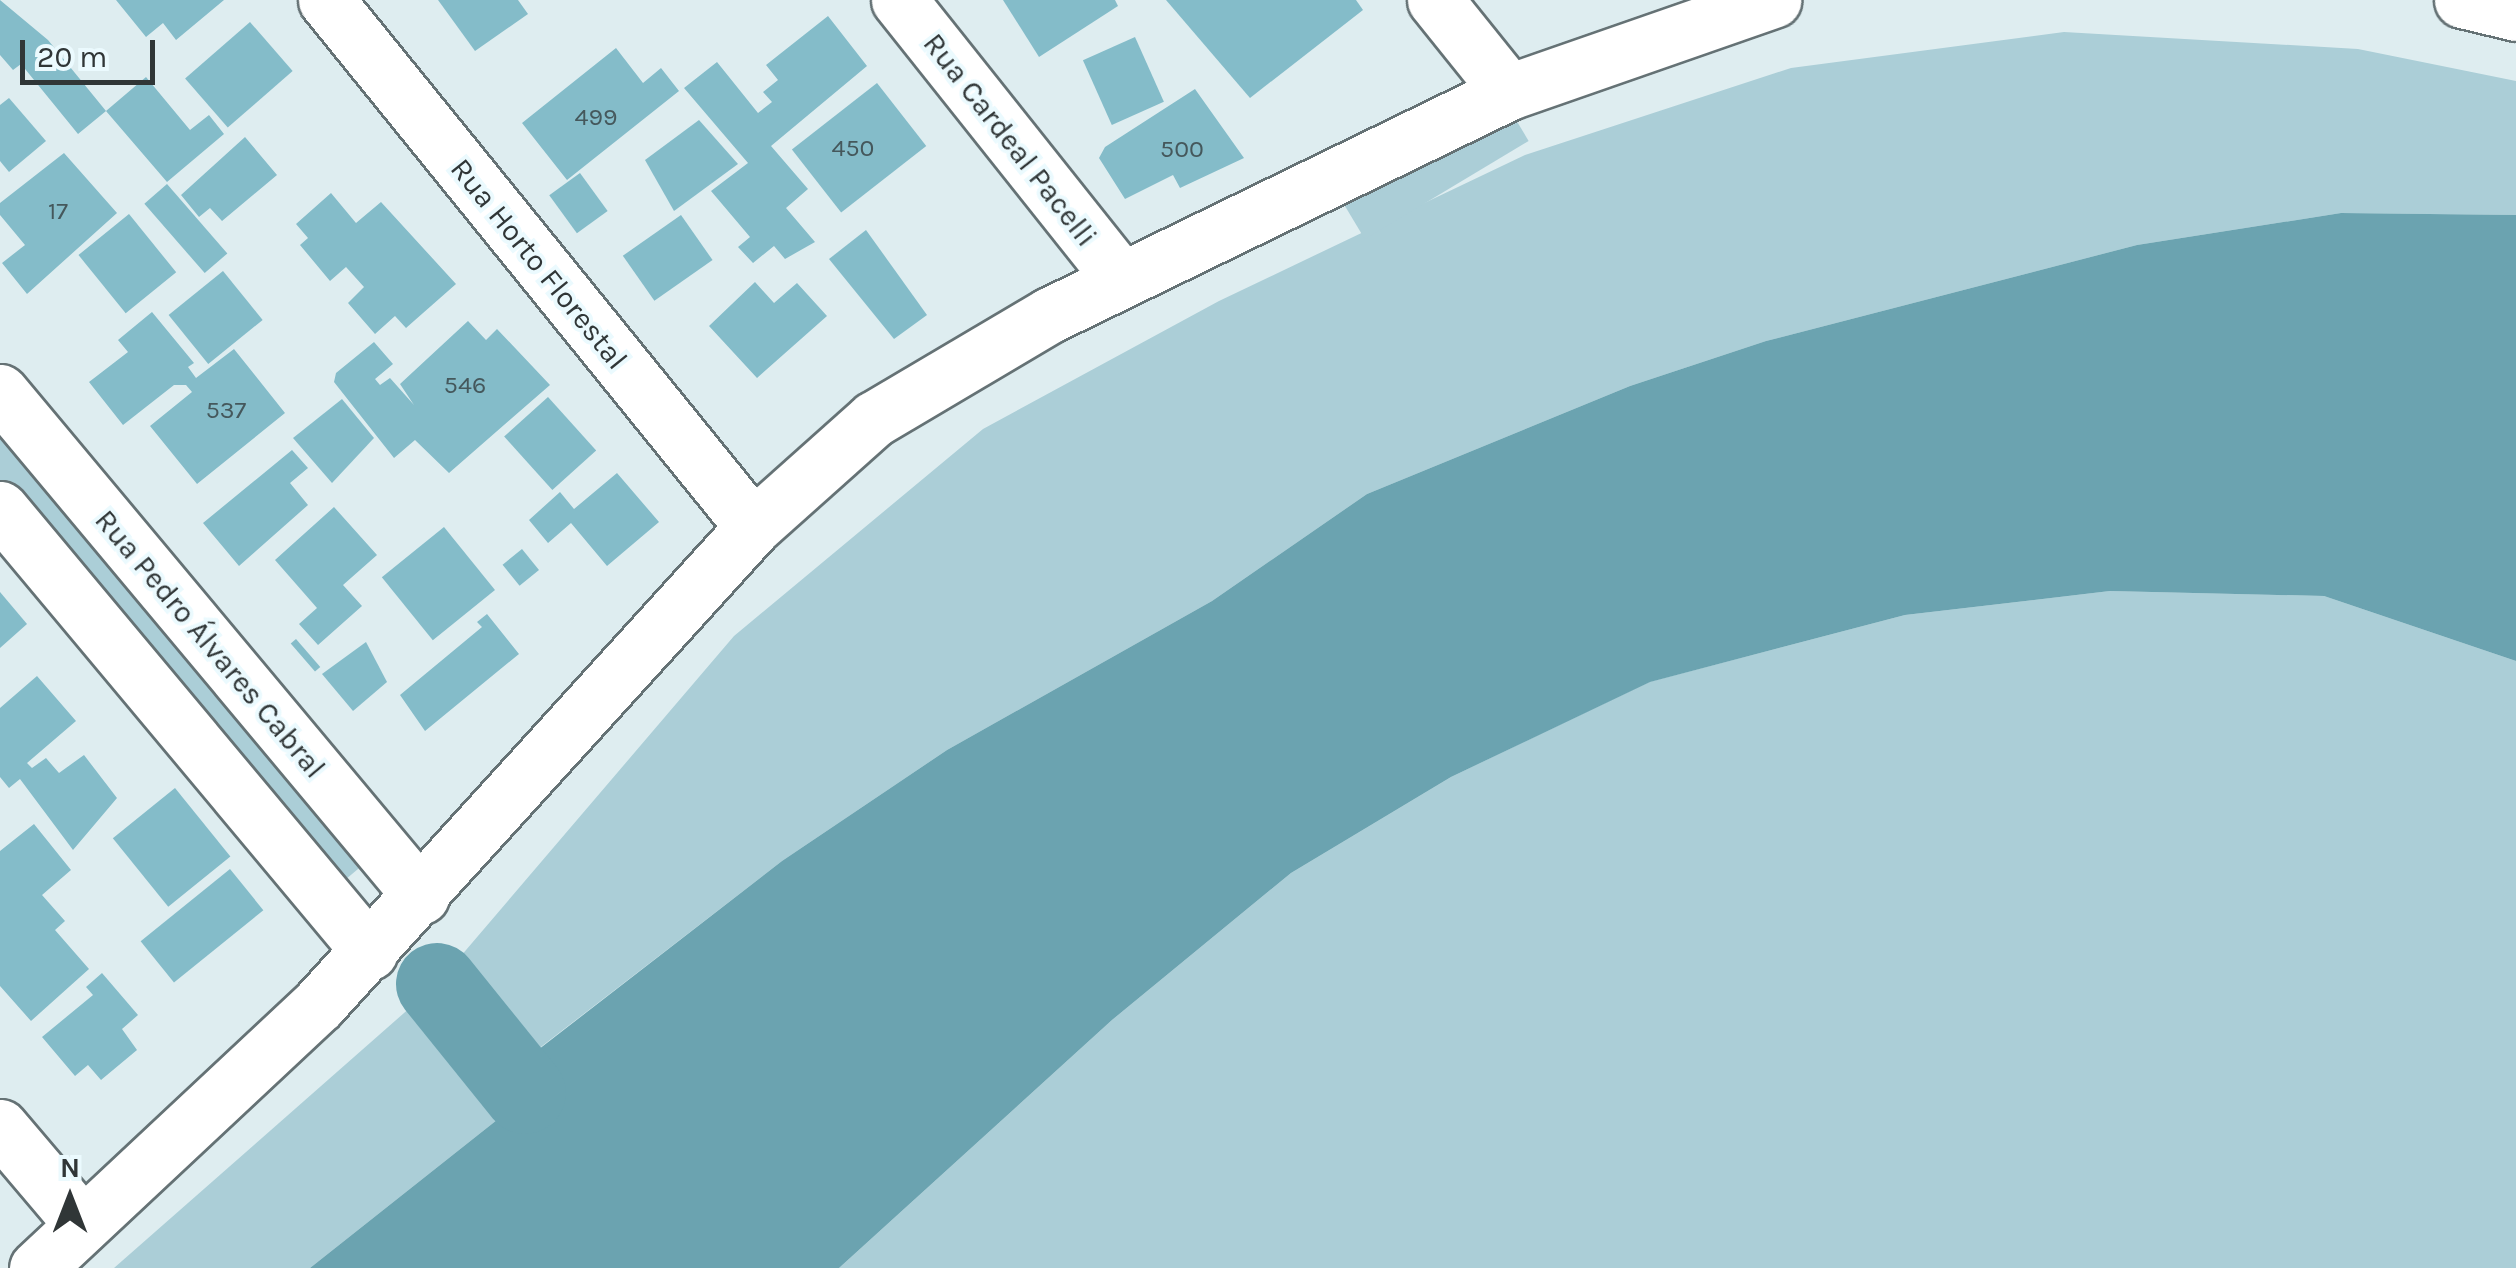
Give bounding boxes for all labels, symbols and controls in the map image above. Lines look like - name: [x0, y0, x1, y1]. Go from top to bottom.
- scale bar: [25, 20, 160, 82]
- street label: Rua Cardeal Pacelli: [916, 26, 1104, 254]
- text: 20 m: [37, 39, 107, 75]
- house number: 499: [575, 102, 617, 132]
- house number: 450: [832, 133, 874, 163]
- house number: 500: [1160, 134, 1204, 164]
- street label: Rua Horto Florestal: [443, 151, 635, 377]
- house number: 17: [48, 196, 68, 226]
- house number: 546: [444, 370, 486, 400]
- house number: 537: [206, 395, 246, 425]
- street label: Rua Pedro Álvares Cabral: [87, 503, 333, 785]
- north arrow: [20, 1148, 120, 1248]
- text: N: [60, 1151, 80, 1184]

